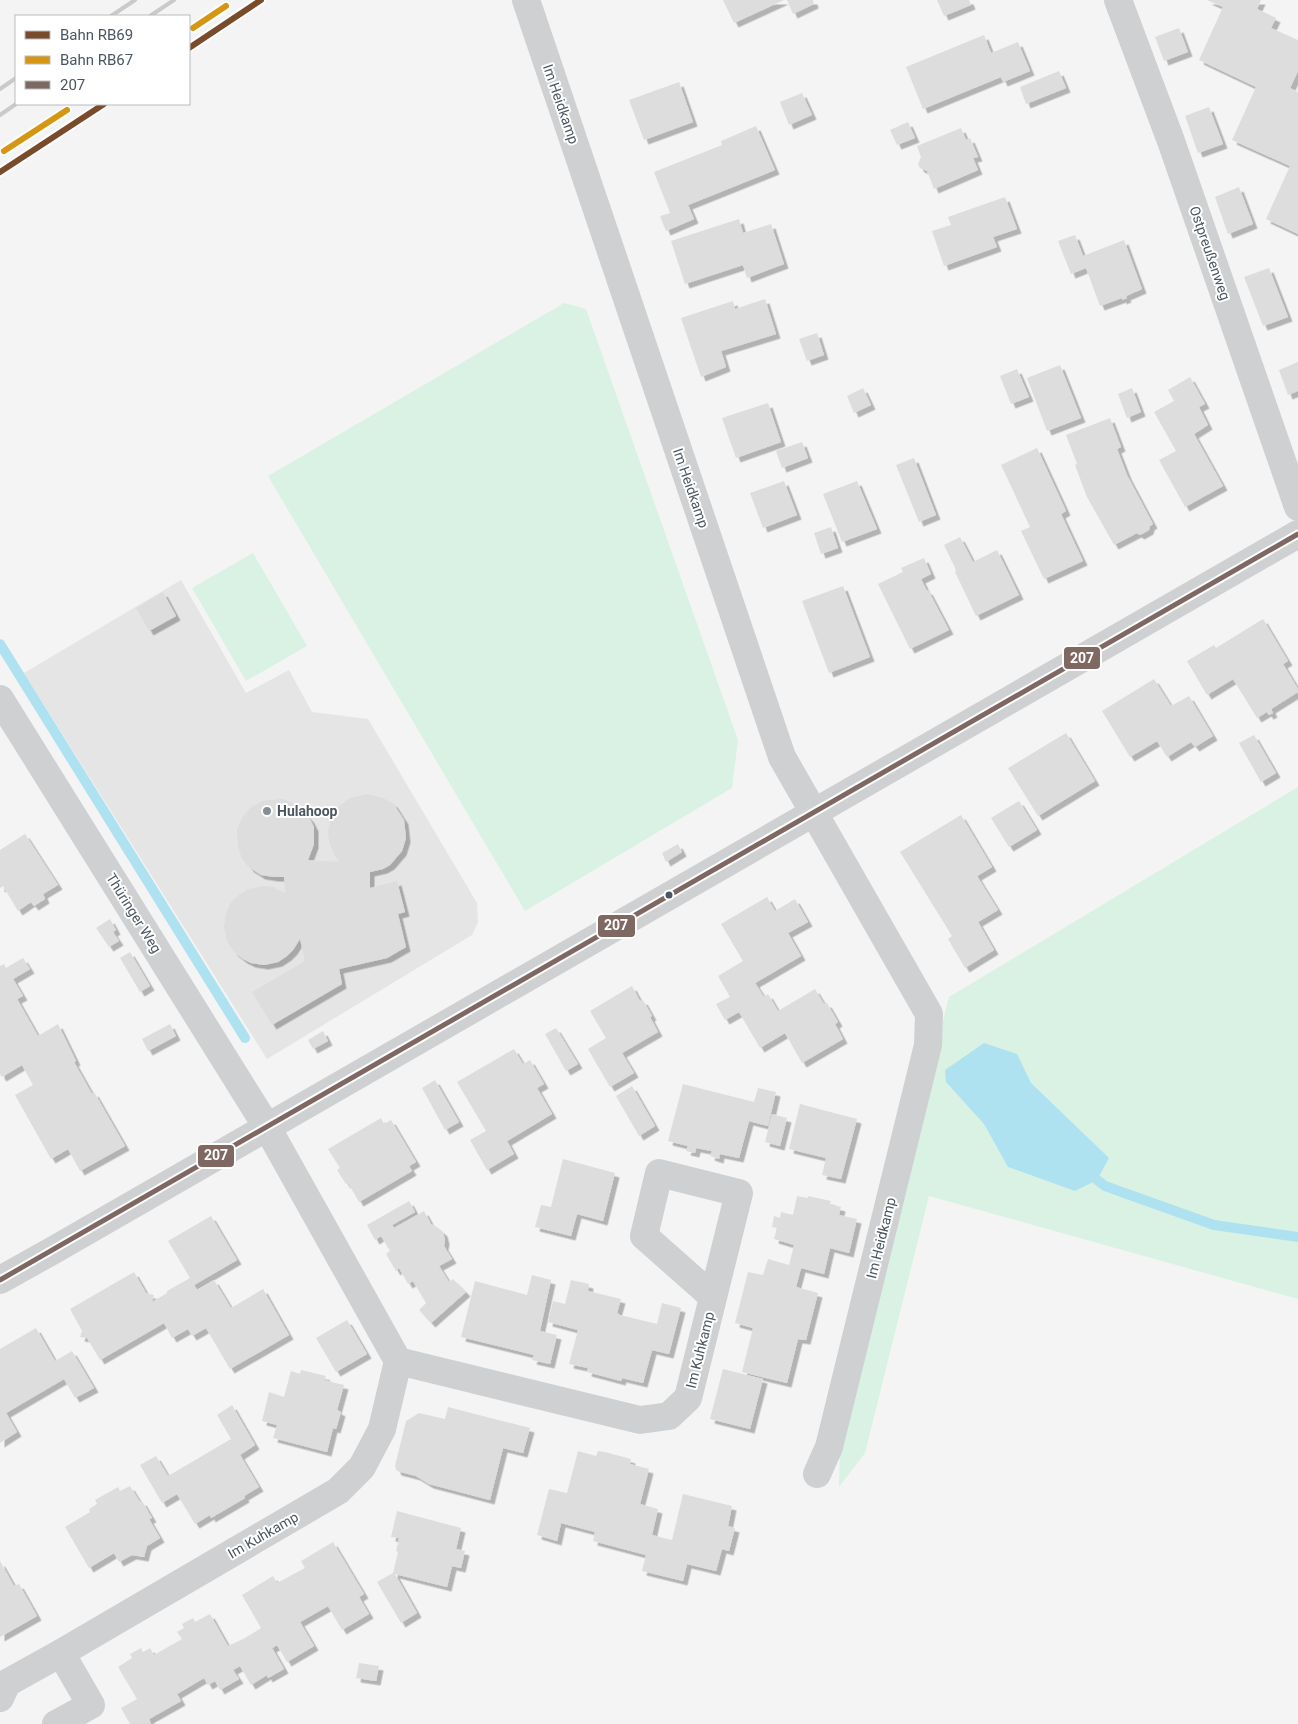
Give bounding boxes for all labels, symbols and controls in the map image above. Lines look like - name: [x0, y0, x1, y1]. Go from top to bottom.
- legend: [15, 15, 190, 105]
- text: Bahn RB69: [60, 26, 133, 44]
- text: Bahn RB67: [60, 51, 133, 69]
- street label: Im Heidkamp: [540, 62, 582, 146]
- text: 207: [60, 76, 85, 94]
- street label: Ostpreußenweg: [1186, 204, 1234, 302]
- street label: Im Heidkamp: [670, 446, 712, 530]
- line badge: 207: [1063, 646, 1101, 670]
- text: 207: [1070, 650, 1094, 666]
- place label: Hulahoop: [277, 803, 338, 819]
- marker: Hulahoop: [261, 805, 273, 817]
- street label: Thüringer Weg: [103, 870, 165, 956]
- unlabelled marker: [664, 890, 674, 900]
- line badge: 207: [597, 914, 636, 938]
- text: 207: [604, 917, 628, 933]
- line badge: 207: [197, 1144, 235, 1168]
- text: 207: [204, 1147, 228, 1163]
- street label: Im Heidkamp: [863, 1196, 899, 1280]
- street label: Im Kuhkamp: [683, 1310, 717, 1390]
- street label: Im Kuhkamp: [225, 1508, 301, 1562]

